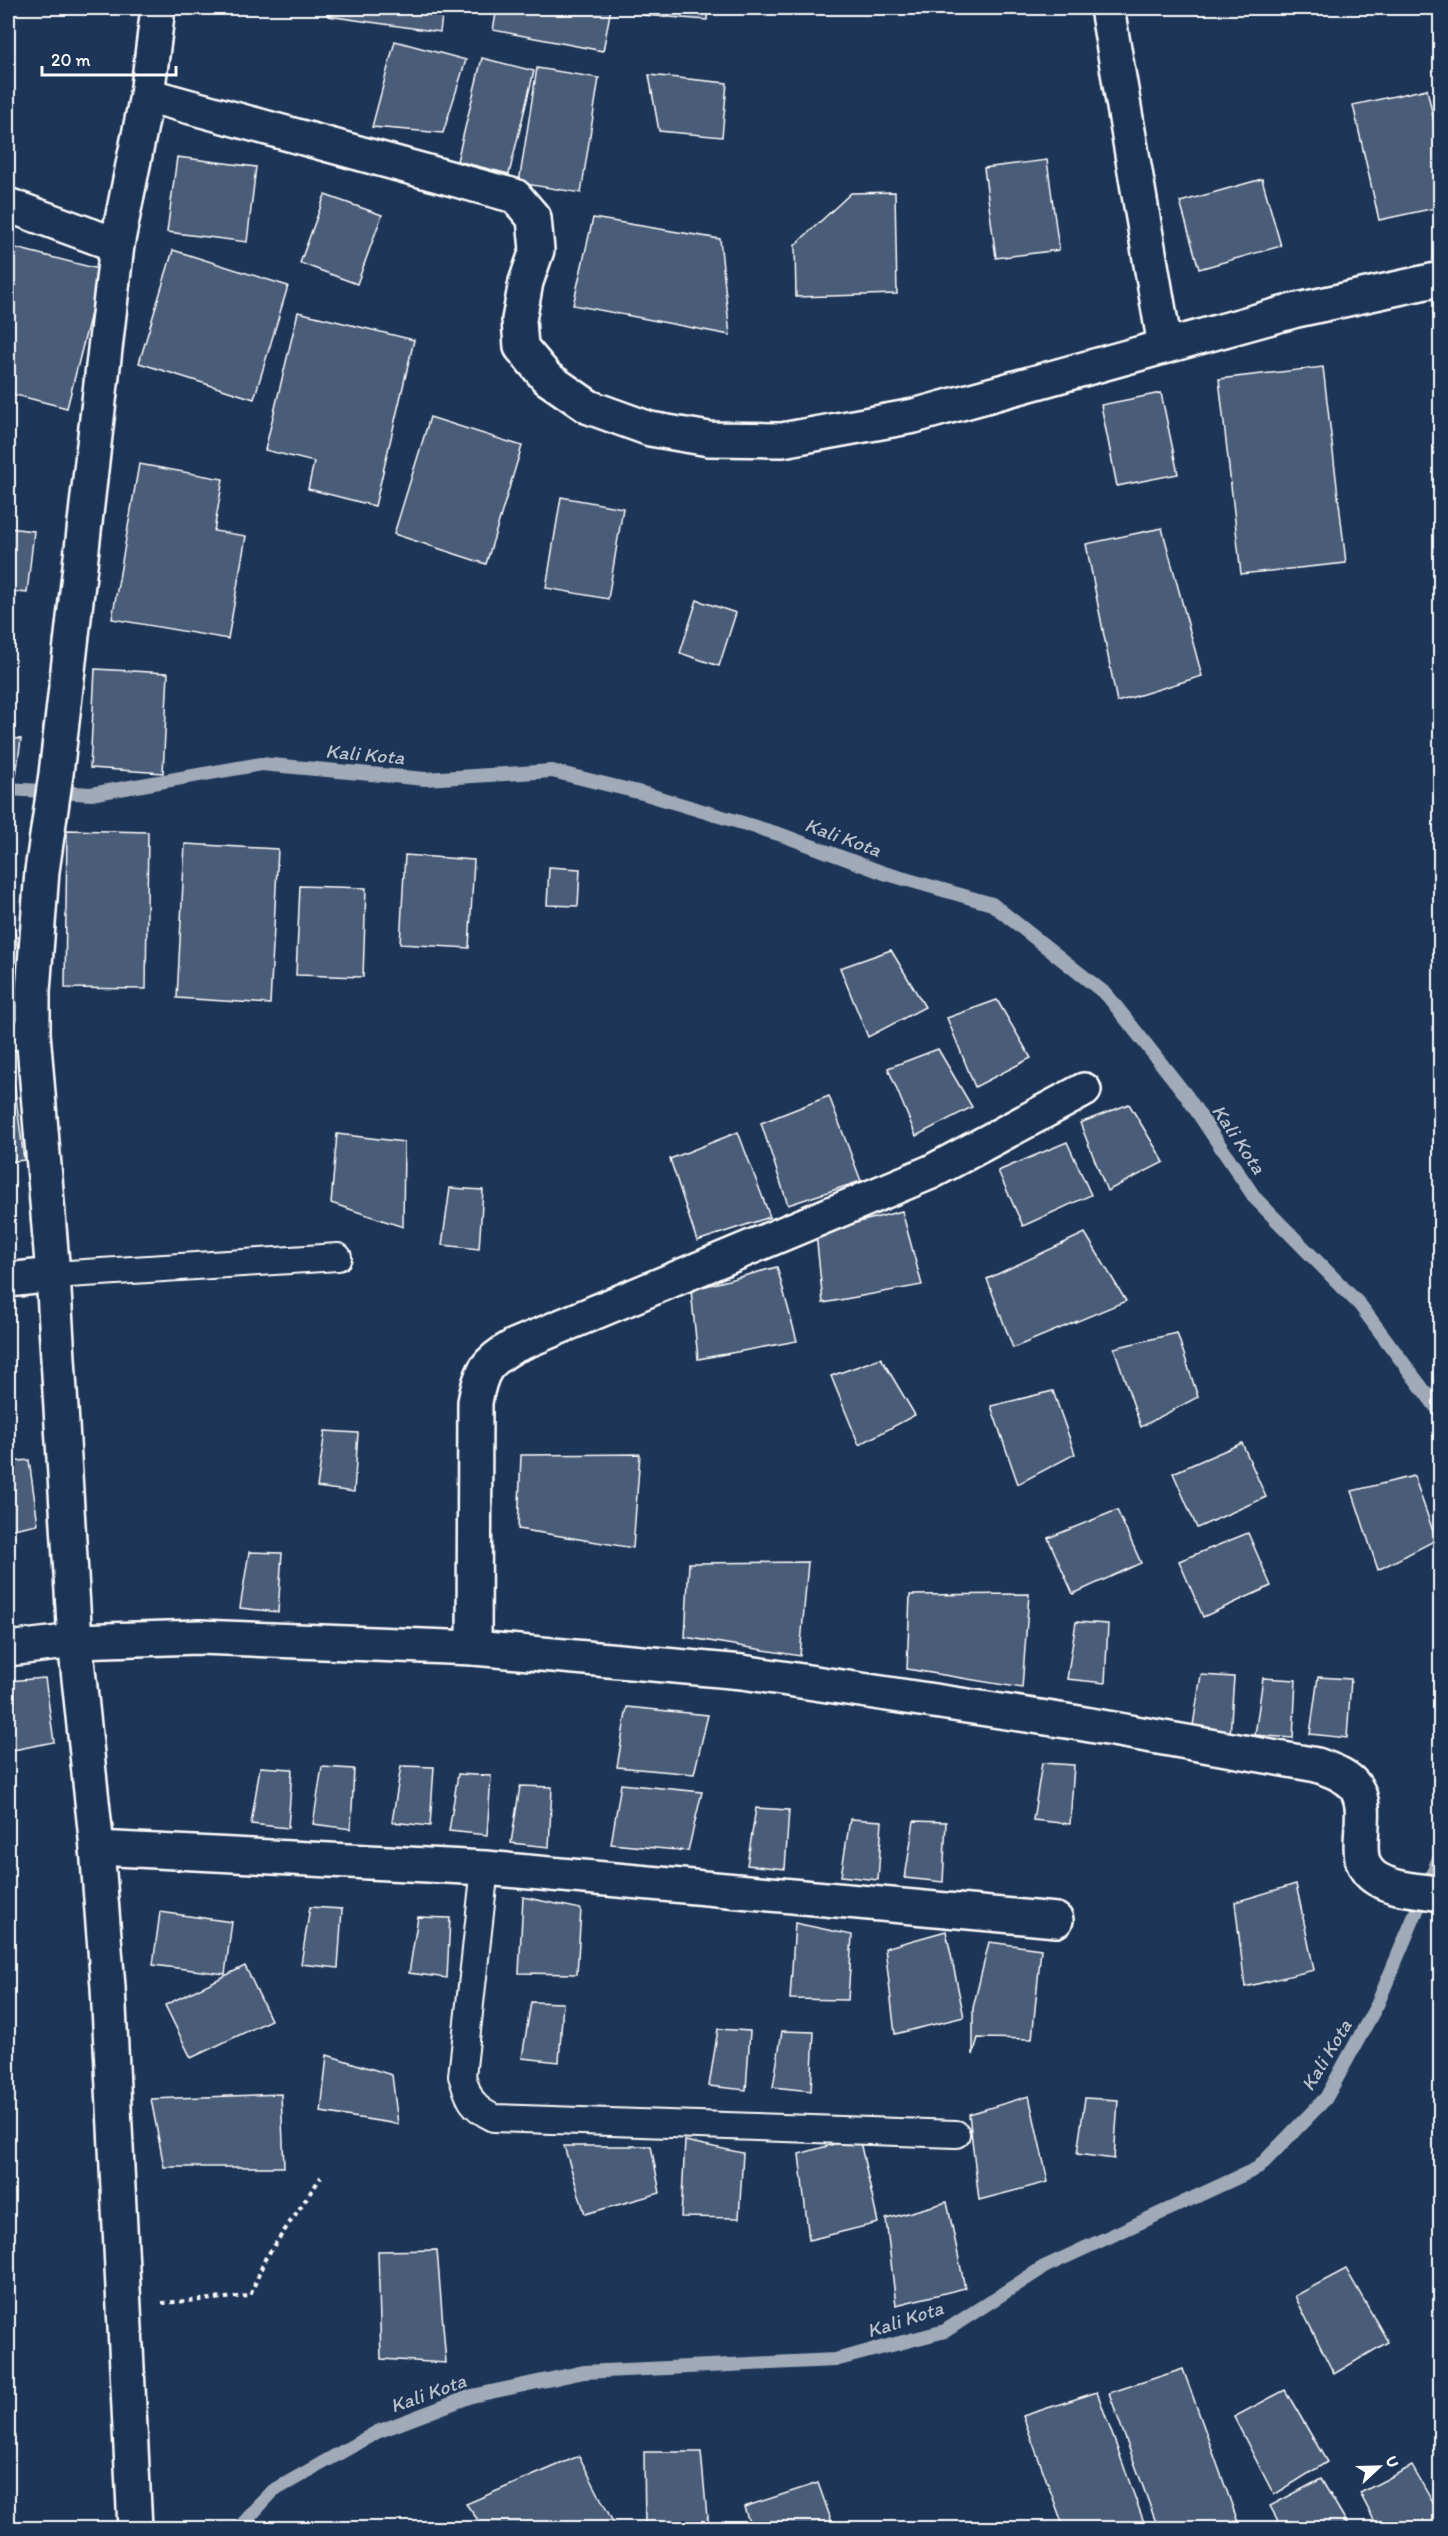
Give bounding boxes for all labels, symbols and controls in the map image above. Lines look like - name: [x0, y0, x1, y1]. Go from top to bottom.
- scale bar: [42, 39, 176, 77]
- text: 20 m: [51, 49, 91, 71]
- water label: Kali Kota: [325, 739, 406, 769]
- water label: Kali Kota: [802, 812, 885, 862]
- water label: Kali Kota: [1207, 1100, 1271, 1179]
- water label: Kali Kota: [1295, 2014, 1357, 2095]
- water label: Kali Kota: [864, 2295, 947, 2343]
- water label: Kali Kota: [387, 2368, 470, 2418]
- north arrow: [1349, 2437, 1409, 2497]
- text: U: [1382, 2453, 1403, 2470]

